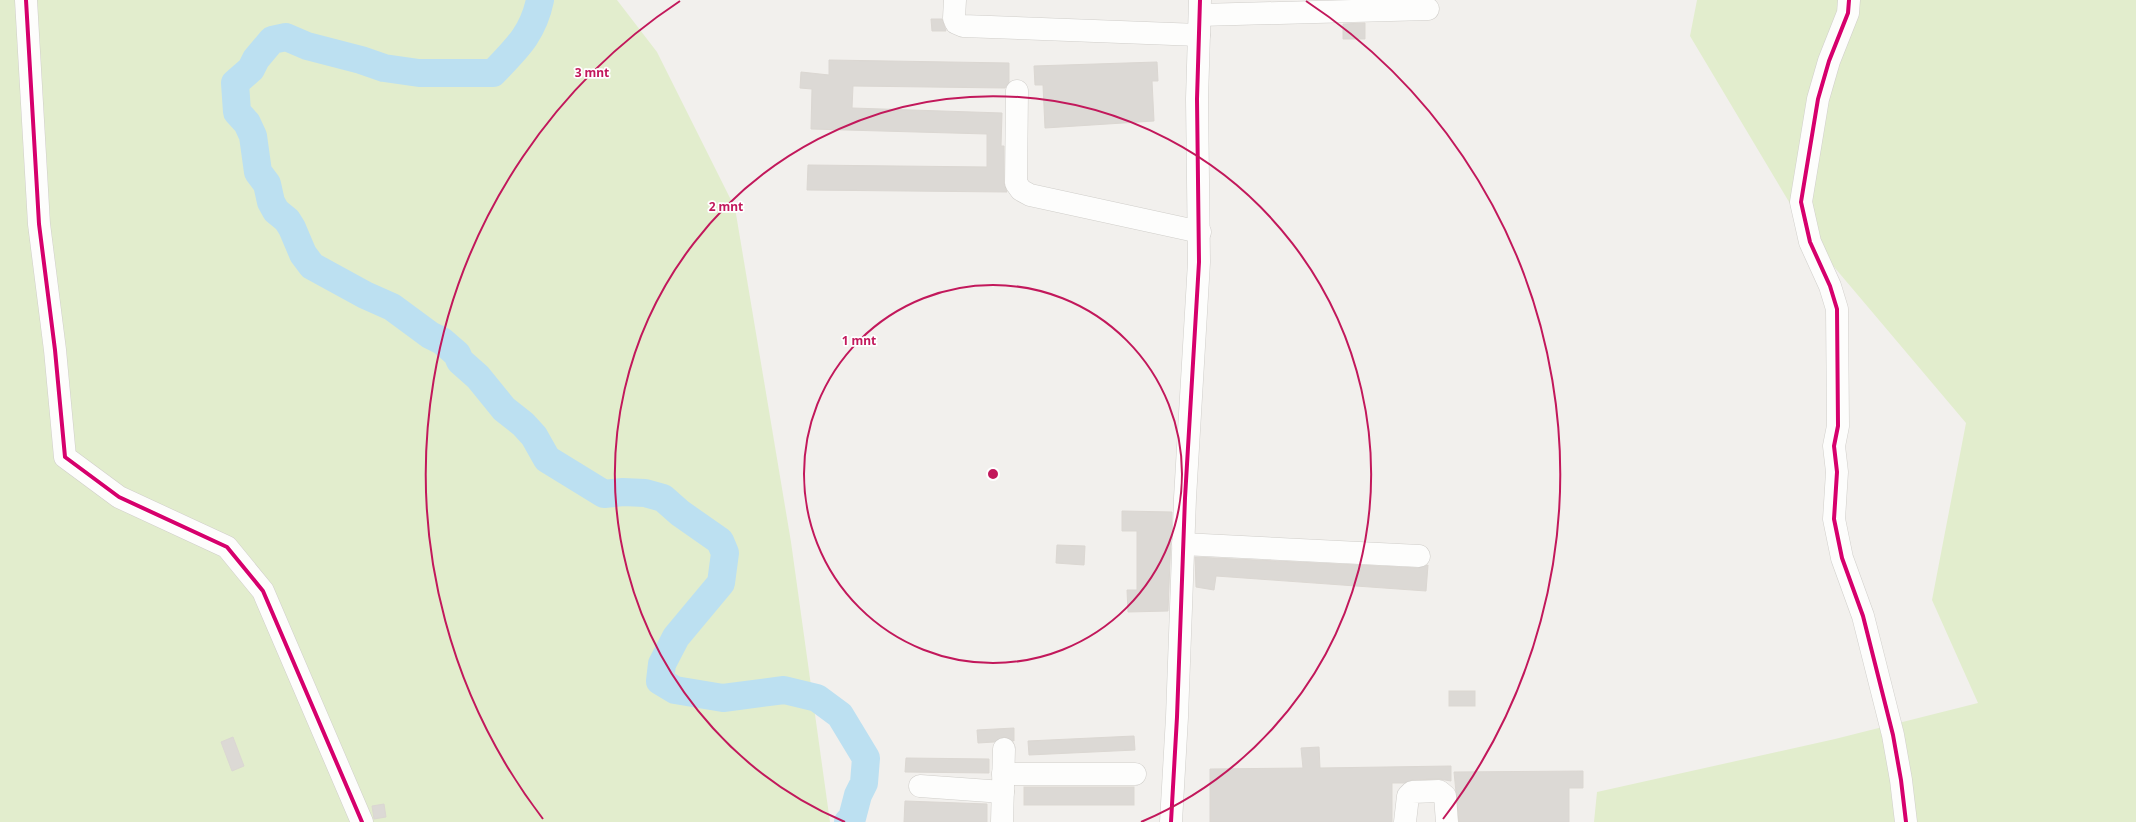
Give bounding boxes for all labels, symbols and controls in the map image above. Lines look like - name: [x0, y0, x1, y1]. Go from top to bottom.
- text: 3 mnt: [575, 64, 609, 81]
- text: 2 mnt: [709, 198, 743, 215]
- text: 1 mnt: [842, 332, 876, 349]
- centre of rings: [986, 467, 1000, 481]

